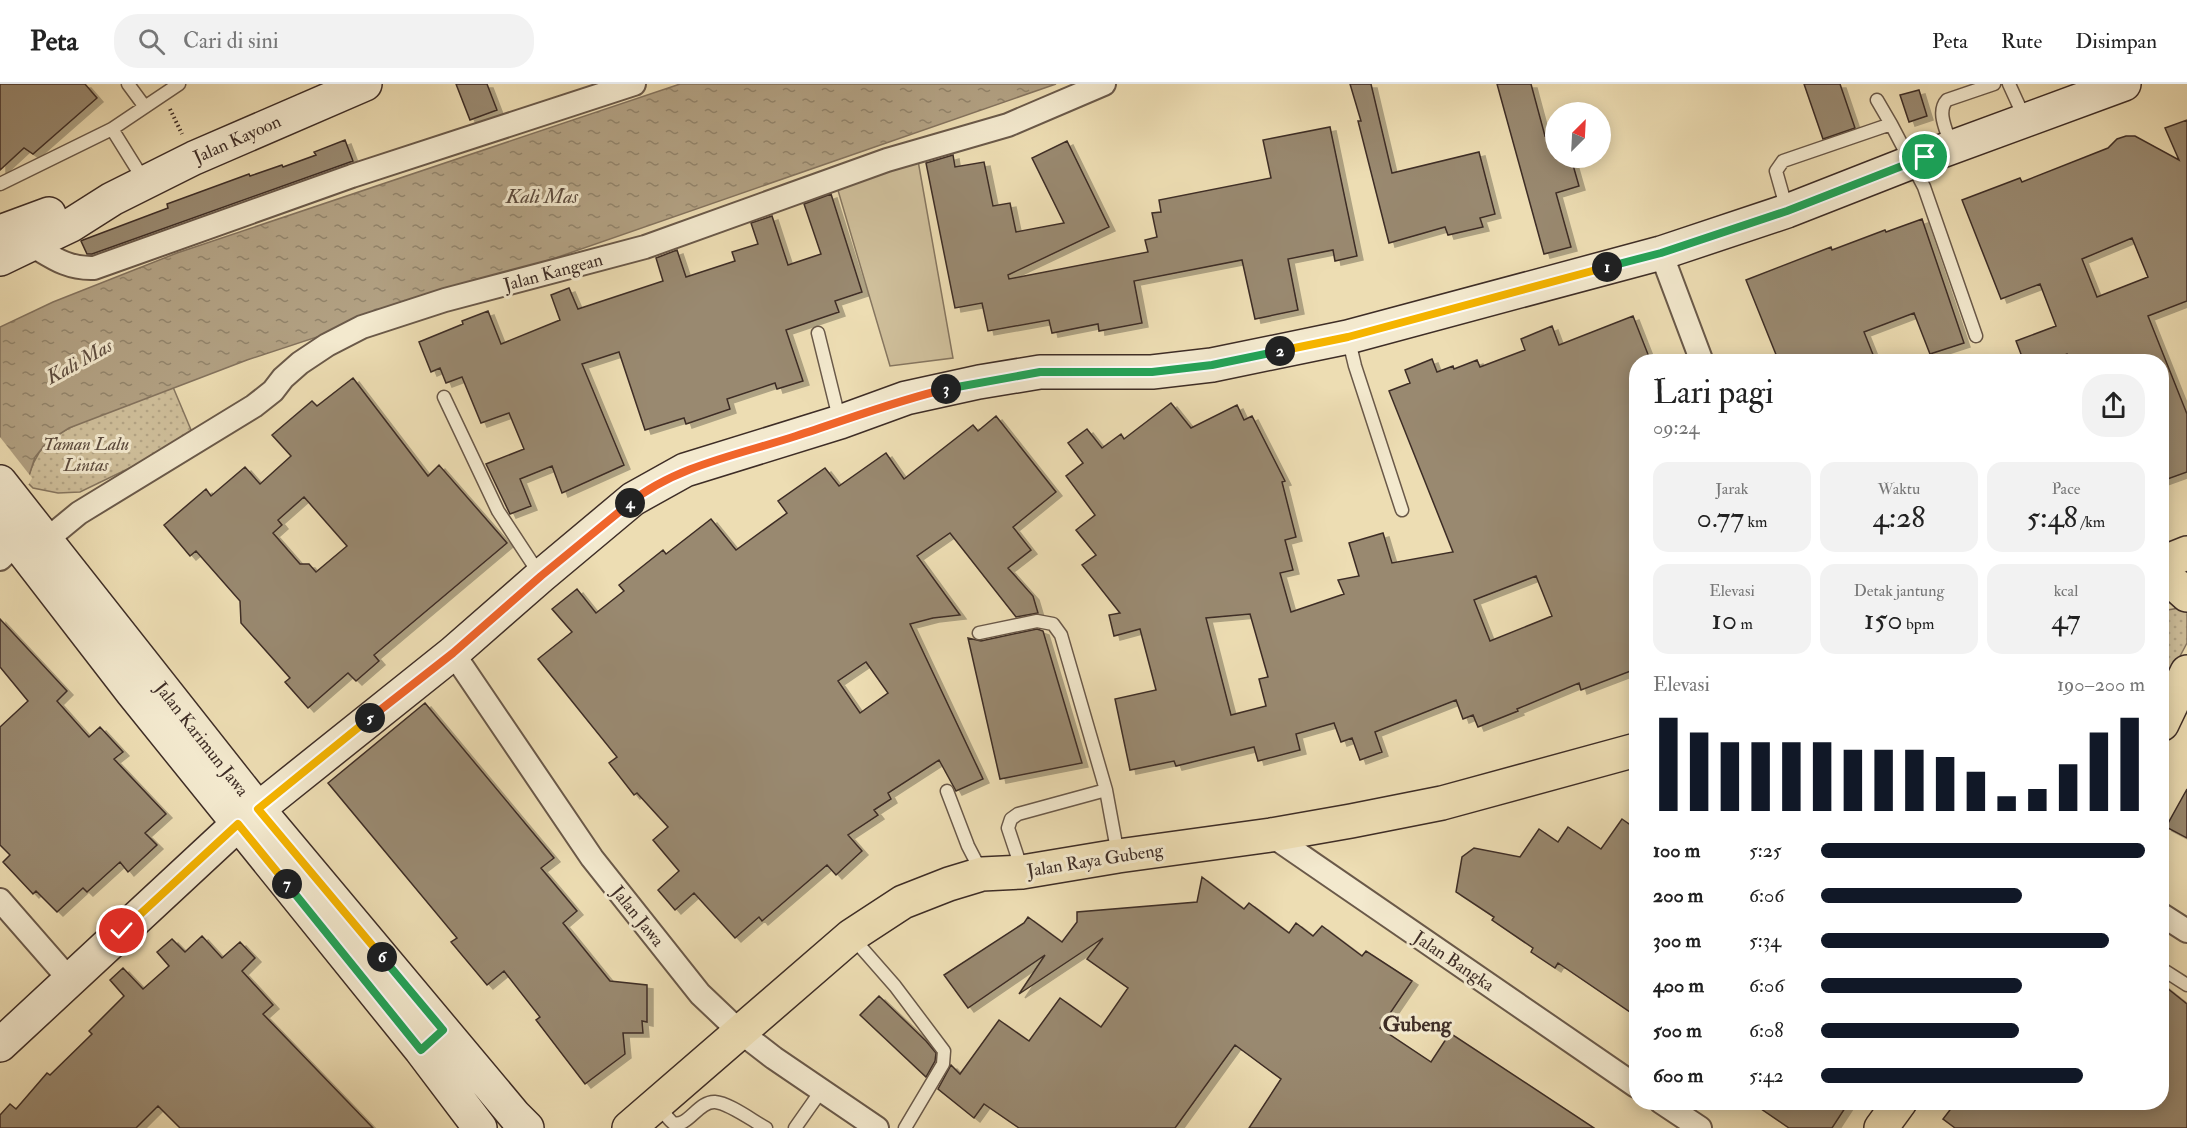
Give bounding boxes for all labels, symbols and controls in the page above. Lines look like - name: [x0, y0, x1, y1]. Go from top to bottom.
- search box: [114, 14, 534, 68]
- text: Peta: [30, 24, 78, 59]
- icon: search: [135, 25, 168, 58]
- text: Cari di sini: [183, 27, 279, 55]
- text: Peta: [1932, 28, 1968, 55]
- text: Rute: [2001, 28, 2042, 55]
- text: Disimpan: [2075, 28, 2157, 55]
- north arrow: [1545, 102, 1611, 168]
- map controls: [1545, 102, 1611, 168]
- street label: Jalan Kayoon: [189, 110, 285, 169]
- pin: [1899, 131, 1950, 182]
- icon: arrive: [1908, 140, 1941, 173]
- water label: Kali Mas: [505, 184, 579, 209]
- street label: Jalan Kangean: [500, 248, 605, 297]
- pin: 1: [1592, 252, 1622, 282]
- text: 1: [1604, 257, 1610, 277]
- water label: Kali Mas: [41, 333, 117, 390]
- pin: 2: [1265, 336, 1295, 366]
- text: 2: [1276, 341, 1284, 361]
- text: Lari pagi: [1653, 372, 1774, 413]
- pin: 3: [931, 374, 961, 404]
- button: share: [2082, 374, 2145, 437]
- text: 3: [943, 379, 949, 399]
- text: 09:24: [1653, 415, 1699, 440]
- park label: Taman Lalu Lintas: [43, 433, 130, 477]
- text: Jarak: [1716, 479, 1748, 499]
- text: Waktu: [1878, 479, 1920, 499]
- text: Pace: [2052, 479, 2080, 499]
- pin: 4: [615, 488, 645, 518]
- text: 4: [626, 493, 634, 513]
- text: 0.77: [1697, 499, 1744, 536]
- text: 4:28: [1873, 499, 1925, 536]
- text: 5:48: [2027, 499, 2078, 536]
- text: km: [1744, 512, 1767, 532]
- text: /km: [2078, 512, 2105, 532]
- text: Elevasi: [1709, 581, 1755, 601]
- text: Detak jantung: [1854, 581, 1944, 601]
- text: kcal: [2054, 581, 2078, 601]
- text: 10: [1711, 601, 1737, 638]
- text: 150: [1864, 601, 1903, 638]
- text: 47: [2051, 601, 2081, 638]
- text: m: [1737, 614, 1753, 634]
- text: bpm: [1903, 614, 1934, 634]
- text: Elevasi: [1653, 672, 1710, 697]
- text: 190–200 m: [2057, 672, 2145, 697]
- street label: Jalan Karimun Jawa: [149, 676, 254, 802]
- pin: 5: [355, 703, 385, 733]
- text: 5: [366, 708, 374, 728]
- street label: Jalan Raya Gubeng: [1024, 838, 1166, 883]
- text: 100 m: [1653, 838, 1700, 863]
- text: 5:25: [1749, 838, 1782, 863]
- pin: 7: [272, 869, 302, 899]
- text: 7: [283, 874, 291, 894]
- street label: Jalan Jawa: [605, 880, 670, 952]
- text: 200 m: [1653, 883, 1703, 908]
- text: 6:06: [1749, 883, 1784, 908]
- pin: [96, 905, 147, 956]
- icon: check: [105, 914, 138, 947]
- street label: Jalan Bangka: [1408, 925, 1499, 997]
- text: 300 m: [1653, 928, 1701, 953]
- text: 5:34: [1749, 928, 1781, 953]
- pin: 6: [367, 942, 397, 972]
- text: 6: [378, 947, 386, 967]
- text: 400 m: [1653, 973, 1704, 998]
- text: 6:06: [1749, 973, 1784, 998]
- district label: Gubeng: [1383, 1011, 1452, 1038]
- text: 500 m: [1653, 1018, 1702, 1043]
- text: 6:08: [1749, 1018, 1784, 1043]
- text: 600 m: [1653, 1063, 1703, 1088]
- text: 5:42: [1749, 1063, 1784, 1088]

